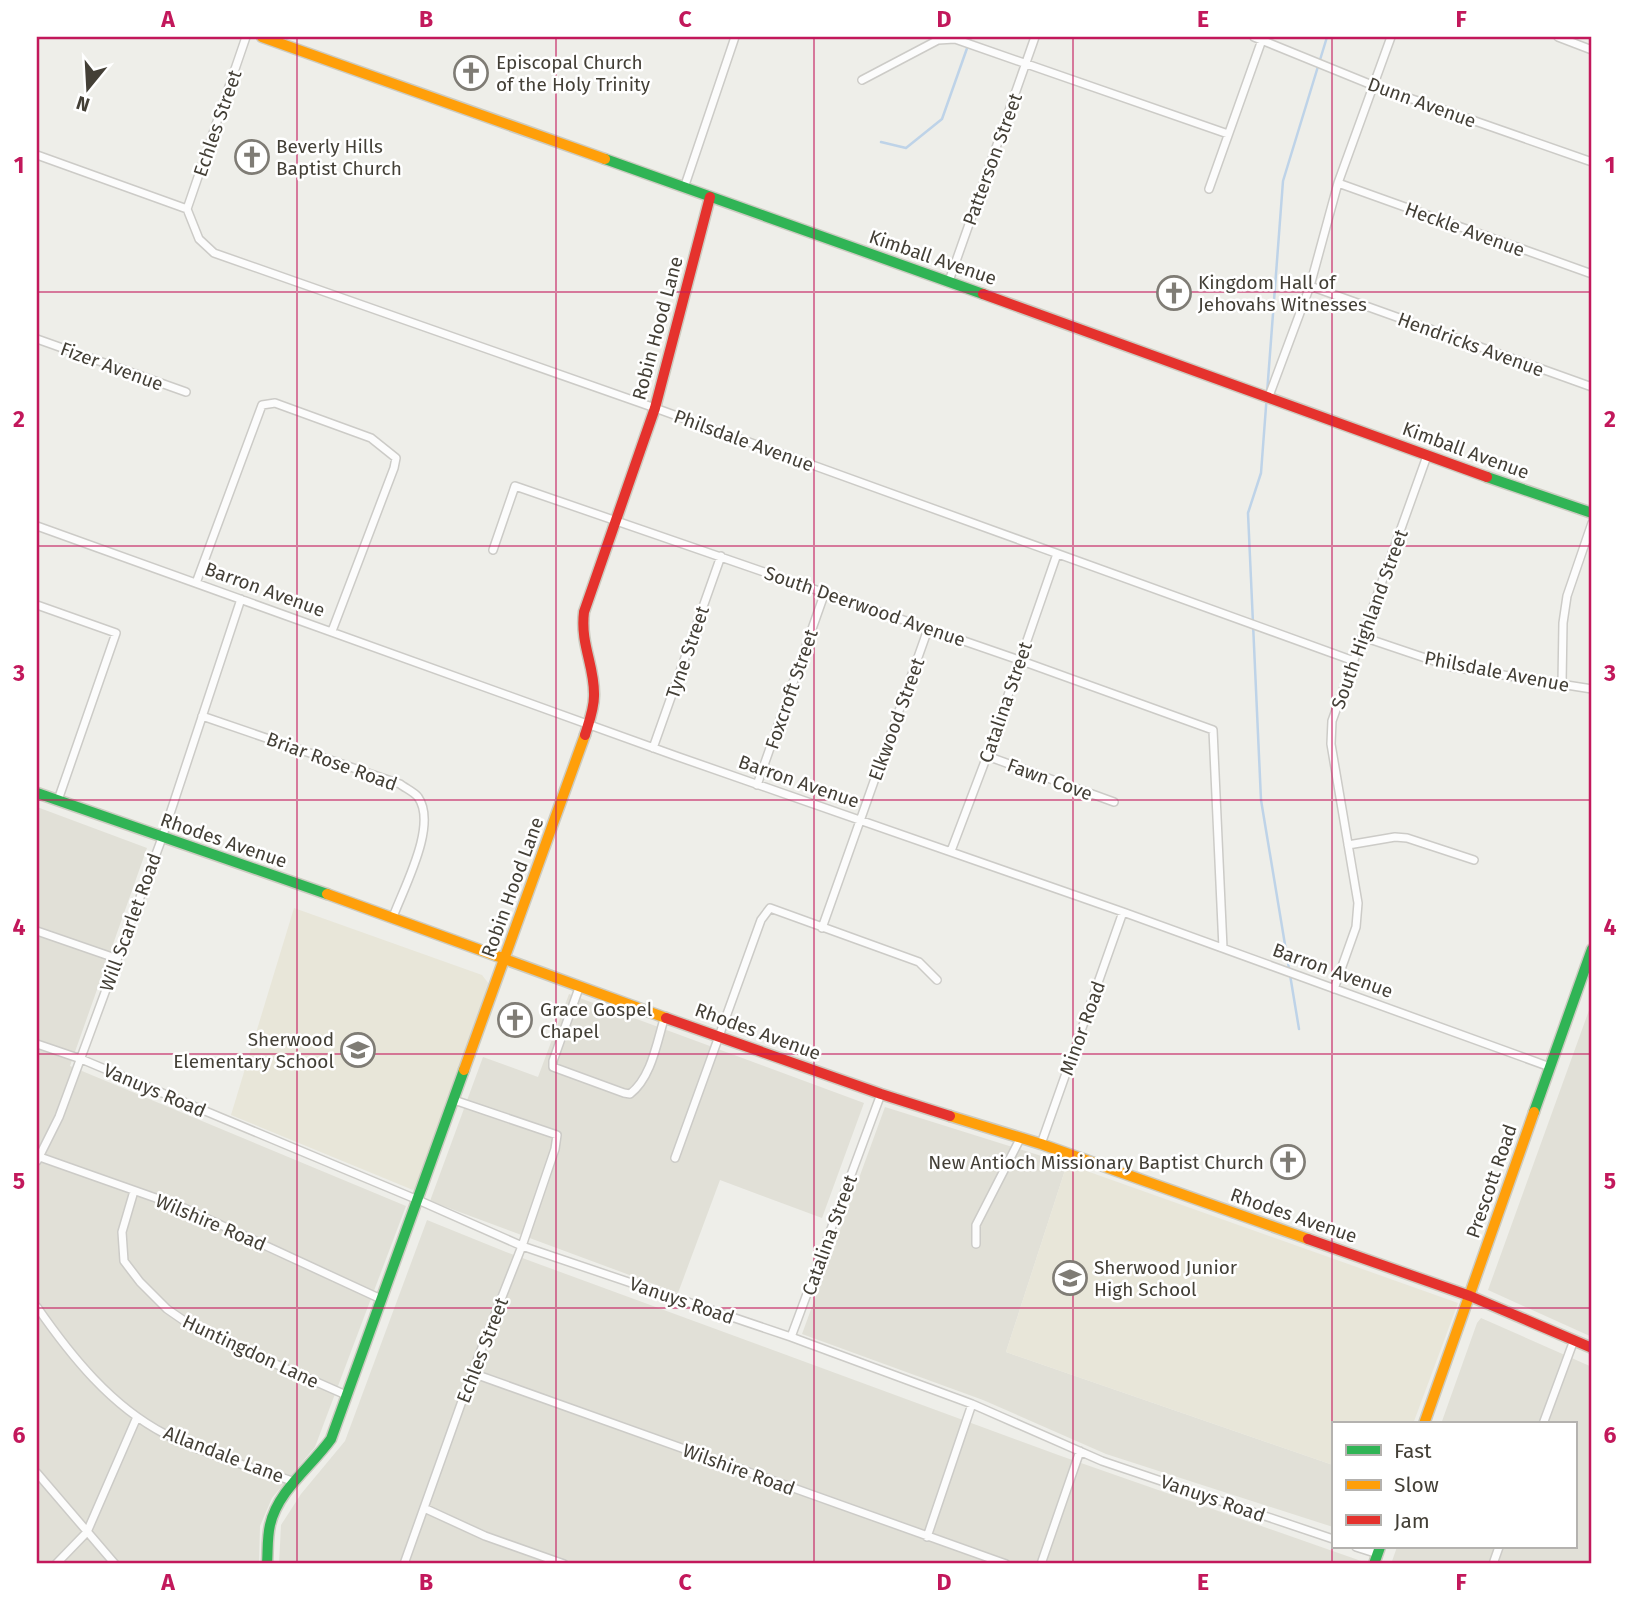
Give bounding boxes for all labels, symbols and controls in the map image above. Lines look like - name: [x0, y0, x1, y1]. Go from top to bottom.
- text: A: [160, 5, 175, 33]
- text: B: [419, 5, 433, 33]
- text: C: [678, 5, 692, 33]
- text: D: [937, 5, 952, 33]
- text: E: [1197, 5, 1209, 33]
- text: F: [1455, 5, 1467, 33]
- place label: Episcopal Church of the Holy Trinity: [496, 51, 651, 96]
- north arrow: [52, 52, 122, 122]
- church icon: Episcopal Church of the Holy Trinity: [452, 54, 490, 92]
- street label: Echles Street: [188, 67, 247, 180]
- street label: Dunn Avenue: [1364, 72, 1479, 133]
- street label: Patterson Street: [958, 90, 1027, 228]
- text: N: [73, 91, 92, 117]
- place label: Beverly Hills Baptist Church: [276, 135, 402, 180]
- church icon: Beverly Hills Baptist Church: [233, 138, 271, 176]
- text: 1: [14, 151, 24, 179]
- text: 1: [1605, 151, 1615, 179]
- street label: Heckle Avenue: [1402, 197, 1528, 262]
- street label: Kimball Avenue: [866, 225, 1000, 290]
- street label: Robin Hood Lane: [627, 254, 688, 402]
- place label: Kingdom Hall of Jehovahs Witnesses: [1198, 271, 1367, 316]
- church icon: Kingdom Hall of Jehovahs Witnesses: [1155, 274, 1193, 312]
- street label: Hendricks Avenue: [1394, 307, 1547, 382]
- street label: Fizer Avenue: [57, 337, 166, 396]
- text: 2: [13, 405, 25, 433]
- street label: Philsdale Avenue: [671, 405, 817, 476]
- text: 2: [1604, 405, 1616, 433]
- street label: Kimball Avenue: [1399, 417, 1532, 484]
- street label: South Highland Street: [1326, 526, 1413, 712]
- street label: Barron Avenue: [202, 557, 328, 622]
- street label: South Deerwood Avenue: [761, 561, 968, 652]
- street label: Tyne Street: [661, 603, 714, 702]
- street label: Foxcroft Street: [760, 626, 823, 752]
- street label: Catalina Street: [974, 638, 1037, 766]
- street label: Philsdale Avenue: [1423, 646, 1571, 697]
- street label: Elkwood Street: [864, 654, 929, 784]
- text: 3: [12, 659, 25, 687]
- text: 3: [1603, 659, 1616, 687]
- street label: Briar Rose Road: [263, 727, 400, 796]
- street label: Barron Avenue: [735, 750, 862, 813]
- street label: Fawn Cove: [1004, 753, 1096, 806]
- street label: Rhodes Avenue: [157, 808, 290, 873]
- street label: Robin Hood Lane: [476, 814, 549, 961]
- street label: Will Scarlet Road: [95, 850, 166, 995]
- text: 4: [13, 913, 26, 941]
- text: 4: [1604, 913, 1617, 941]
- street label: Barron Avenue: [1270, 938, 1396, 1003]
- street label: Minor Road: [1055, 978, 1110, 1078]
- place label: Grace Gospel Chapel: [540, 998, 653, 1043]
- street label: Rhodes Avenue: [692, 998, 824, 1065]
- church icon: Grace Gospel Chapel: [496, 1001, 534, 1039]
- place label: Sherwood Elementary School: [173, 1028, 334, 1073]
- school or university icon: Sherwood Elementary School: [339, 1031, 377, 1069]
- street label: Vanuys Road: [100, 1059, 210, 1122]
- street label: Prescott Road: [1461, 1121, 1522, 1241]
- church icon: New Antioch Missionary Baptist Church: [1269, 1143, 1307, 1181]
- place label: New Antioch Missionary Baptist Church: [928, 1151, 1264, 1174]
- text: 5: [13, 1167, 25, 1195]
- text: 5: [1604, 1167, 1616, 1195]
- street label: Catalina Street: [797, 1172, 862, 1299]
- street label: Rhodes Avenue: [1227, 1183, 1360, 1248]
- street label: Wilshire Road: [152, 1189, 270, 1256]
- place label: Sherwood Junior High School: [1094, 1256, 1238, 1301]
- school or university icon: Sherwood Junior High School: [1051, 1259, 1089, 1297]
- street label: Vanuys Road: [626, 1272, 737, 1329]
- street label: Echles Street: [452, 1294, 513, 1406]
- street label: Huntingdon Lane: [179, 1310, 323, 1393]
- text: 6: [13, 1421, 26, 1449]
- street label: Allandale Lane: [160, 1421, 287, 1488]
- text: 6: [1604, 1421, 1617, 1449]
- legend: [1332, 1422, 1576, 1548]
- street label: Wilshire Road: [679, 1438, 798, 1500]
- text: Fast: [1394, 1438, 1432, 1464]
- street label: Vanuys Road: [1157, 1470, 1268, 1527]
- text: Slow: [1394, 1472, 1439, 1498]
- text: Jam: [1394, 1508, 1430, 1534]
- text: A: [160, 1568, 175, 1596]
- text: B: [419, 1568, 433, 1596]
- text: C: [678, 1568, 692, 1596]
- text: D: [937, 1568, 952, 1596]
- text: E: [1197, 1568, 1209, 1596]
- text: F: [1455, 1568, 1467, 1596]

